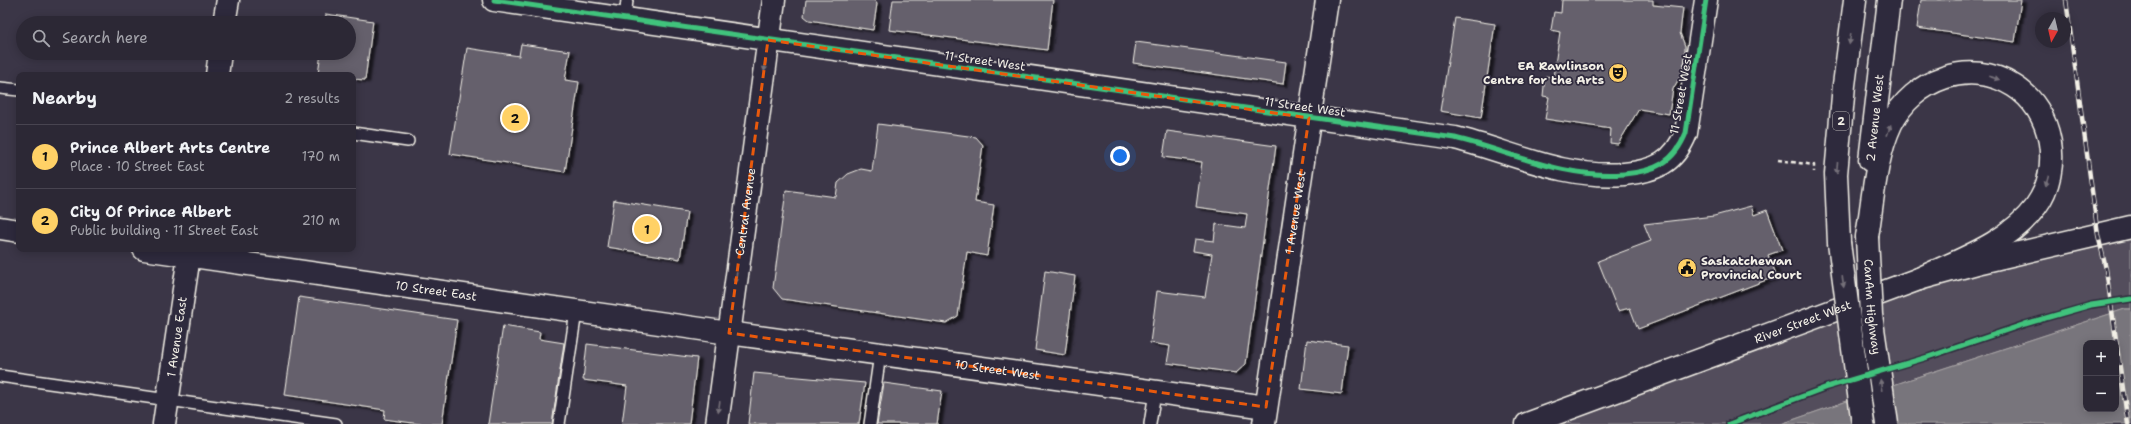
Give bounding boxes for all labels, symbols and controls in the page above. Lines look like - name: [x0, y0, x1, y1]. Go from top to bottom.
- north arrow: [2035, 12, 2071, 48]
- search box: [16, 16, 356, 60]
- icon: search: [30, 27, 52, 49]
- text: Search here: [62, 28, 148, 48]
- one-way arrow: [1847, 33, 1853, 45]
- street label: 11 Street West: [943, 47, 1027, 75]
- street label: 11 Street West: [1666, 52, 1696, 136]
- place label: EA Rawlinson Centre for the Arts: [1483, 58, 1604, 88]
- one-way arrow: [761, 60, 768, 72]
- theatre icon: EA Rawlinson Centre for the Arts: [1607, 62, 1629, 84]
- street label: 2 Avenue West: [1862, 74, 1888, 162]
- one-way arrow: [1988, 75, 2000, 81]
- text: Nearby: [32, 87, 97, 109]
- text: 2 results: [284, 90, 340, 107]
- street label: 11 Street West: [1263, 93, 1347, 121]
- pin: 2: [502, 103, 528, 133]
- road number: 2: [1833, 112, 1849, 130]
- one-way arrow: [1887, 124, 1893, 136]
- text: Prince Albert Arts Centre: [70, 138, 270, 158]
- your location: [1110, 146, 1130, 166]
- text: 1: [42, 148, 48, 165]
- text: 170 m: [302, 148, 340, 165]
- text: Place · 10 Street East: [70, 158, 205, 175]
- one-way arrow: [1833, 162, 1840, 174]
- street label: Central Avenue: [732, 167, 759, 257]
- street label: 1 Avenue West: [1281, 169, 1310, 255]
- one-way arrow: [2044, 175, 2050, 187]
- text: City Of Prince Albert: [70, 202, 231, 222]
- text: 2: [40, 212, 50, 229]
- text: 210 m: [302, 212, 340, 229]
- pin: 1: [634, 214, 660, 244]
- text: Public building · 11 Street East: [70, 222, 258, 239]
- place label: Saskatchewan Provincial Court: [1701, 253, 1802, 283]
- public building icon: Saskatchewan Provincial Court: [1676, 257, 1698, 279]
- street label: CanAm Highway: [1860, 259, 1885, 356]
- one-way arrow: [733, 272, 739, 284]
- one-way arrow: [1840, 275, 1846, 288]
- street label: 10 Street East: [394, 277, 478, 305]
- street label: 1 Avenue East: [163, 296, 191, 378]
- street label: River Street West: [1752, 297, 1853, 347]
- map controls: [2083, 340, 2119, 412]
- button: +: [2083, 340, 2119, 376]
- street label: 10 Street West: [954, 356, 1041, 384]
- button: −: [2083, 376, 2119, 412]
- one-way arrow: [1878, 379, 1884, 391]
- one-way arrow: [716, 401, 722, 413]

